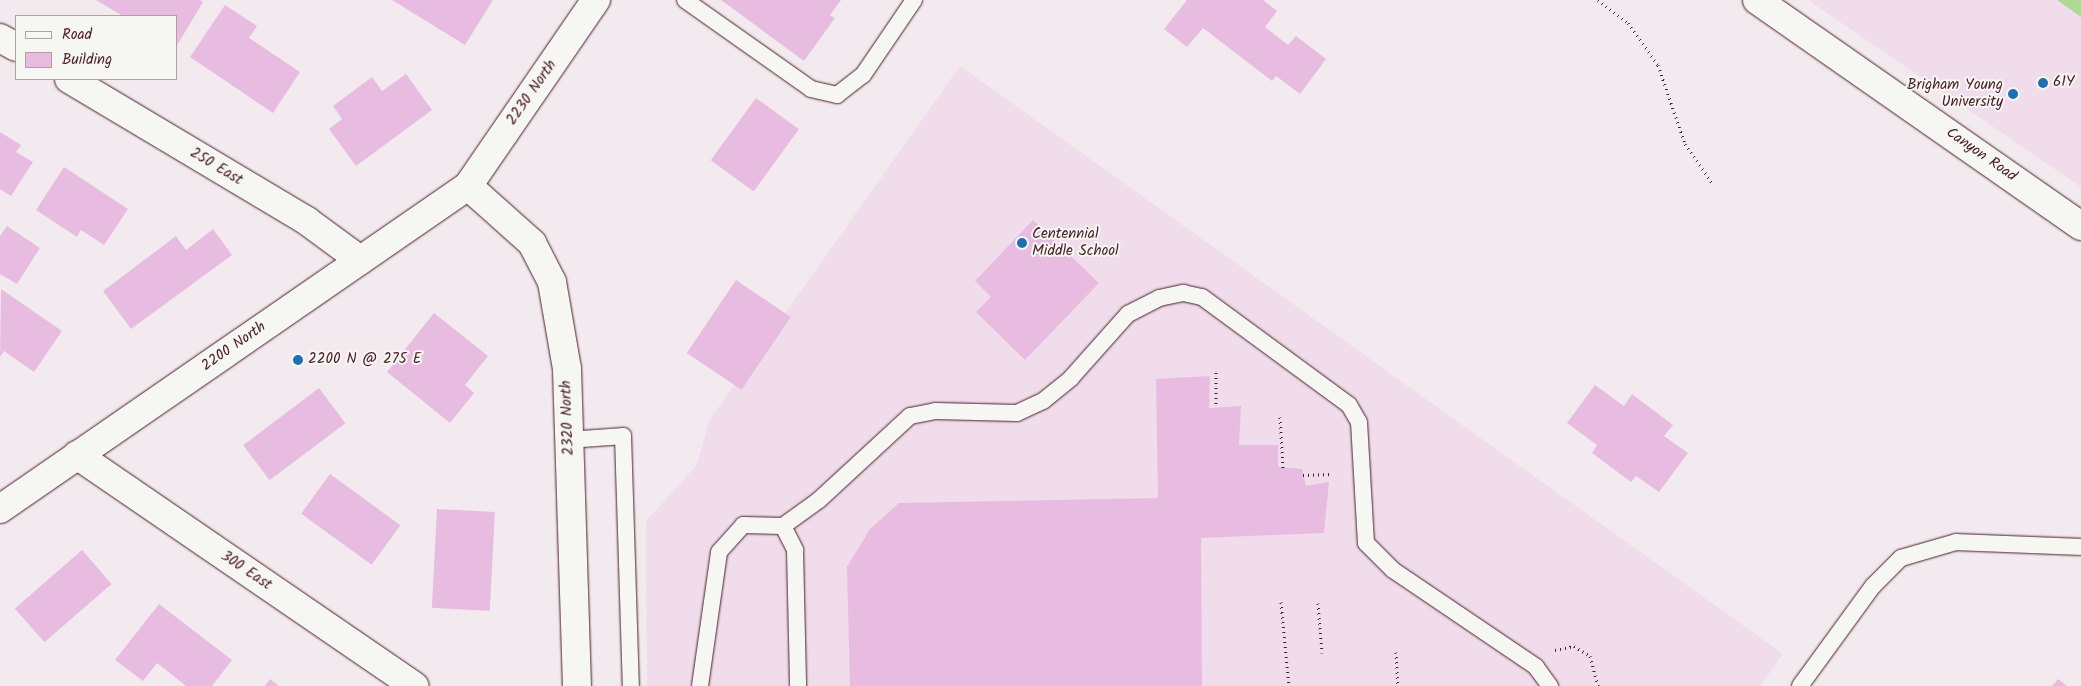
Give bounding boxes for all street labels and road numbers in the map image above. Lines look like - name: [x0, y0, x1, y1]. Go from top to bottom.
- street label: 2230 North: [503, 57, 561, 129]
- street label: Canyon Road: [1942, 124, 2020, 186]
- street label: 250 East: [186, 144, 246, 190]
- street label: 2200 North: [198, 318, 270, 376]
- street label: 2320 North: [558, 380, 578, 456]
- street label: 300 East: [217, 547, 275, 595]

